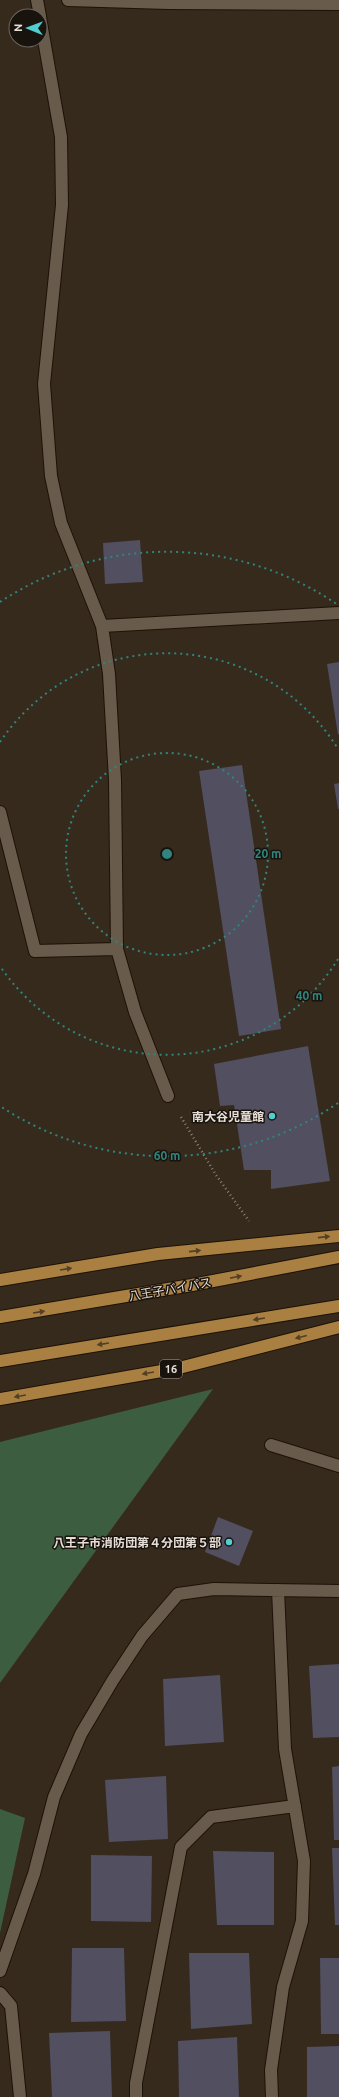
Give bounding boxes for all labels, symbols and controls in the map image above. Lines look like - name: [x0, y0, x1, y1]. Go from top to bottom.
- north arrow: [8, 8, 48, 48]
- text: N: [12, 24, 24, 32]
- centre of rings: [160, 847, 174, 861]
- text: 20 m: [255, 847, 281, 860]
- text: 40 m: [296, 989, 322, 1002]
- place label: 南大谷児童館: [192, 1110, 264, 1123]
- marker: 南大谷児童館: [267, 1111, 277, 1121]
- text: 60 m: [154, 1149, 180, 1162]
- one-way arrow: [318, 1234, 330, 1240]
- one-way arrow: [189, 1247, 201, 1254]
- one-way arrow: [60, 1266, 72, 1272]
- one-way arrow: [229, 1274, 242, 1280]
- street label: 八王子バイパス: [128, 1275, 212, 1303]
- one-way arrow: [33, 1309, 45, 1315]
- one-way arrow: [253, 1316, 265, 1322]
- one-way arrow: [295, 1334, 307, 1340]
- one-way arrow: [97, 1341, 109, 1347]
- road number: 16: [160, 1360, 182, 1378]
- one-way arrow: [141, 1370, 154, 1376]
- one-way arrow: [13, 1393, 26, 1399]
- place label: 八王子市消防団第４分団第５部: [53, 1536, 221, 1549]
- marker: 八王子市消防団第４分団第５部: [224, 1537, 234, 1547]

